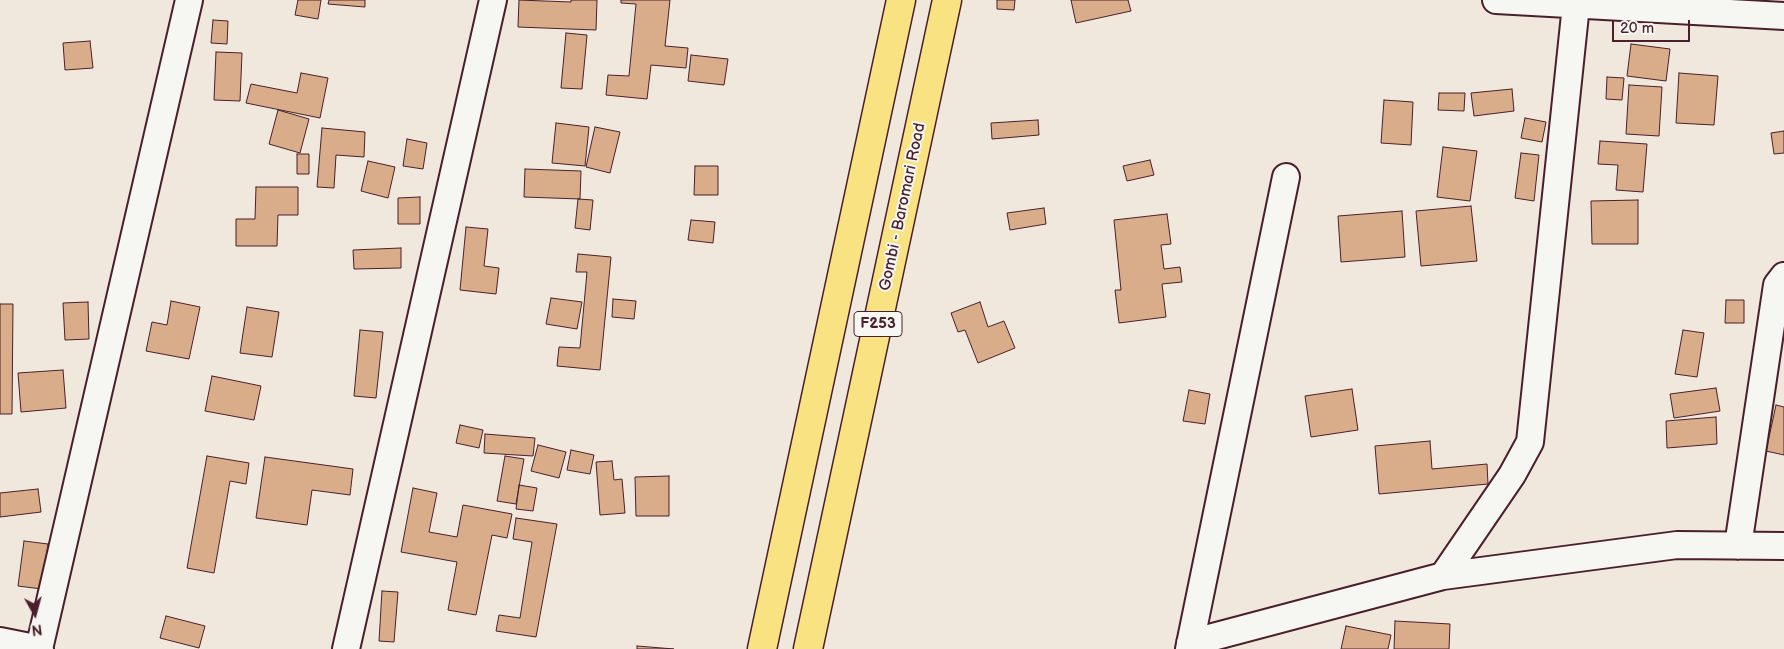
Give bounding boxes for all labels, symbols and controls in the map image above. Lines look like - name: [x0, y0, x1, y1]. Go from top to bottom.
- scale bar: [1614, 10, 1692, 42]
- text: 20 m: [1620, 19, 1654, 38]
- street label: Gombi - Baromari Road: [876, 121, 930, 293]
- road number: F253: [854, 312, 902, 336]
- north arrow: [10, 589, 60, 639]
- text: N: [31, 620, 43, 638]

